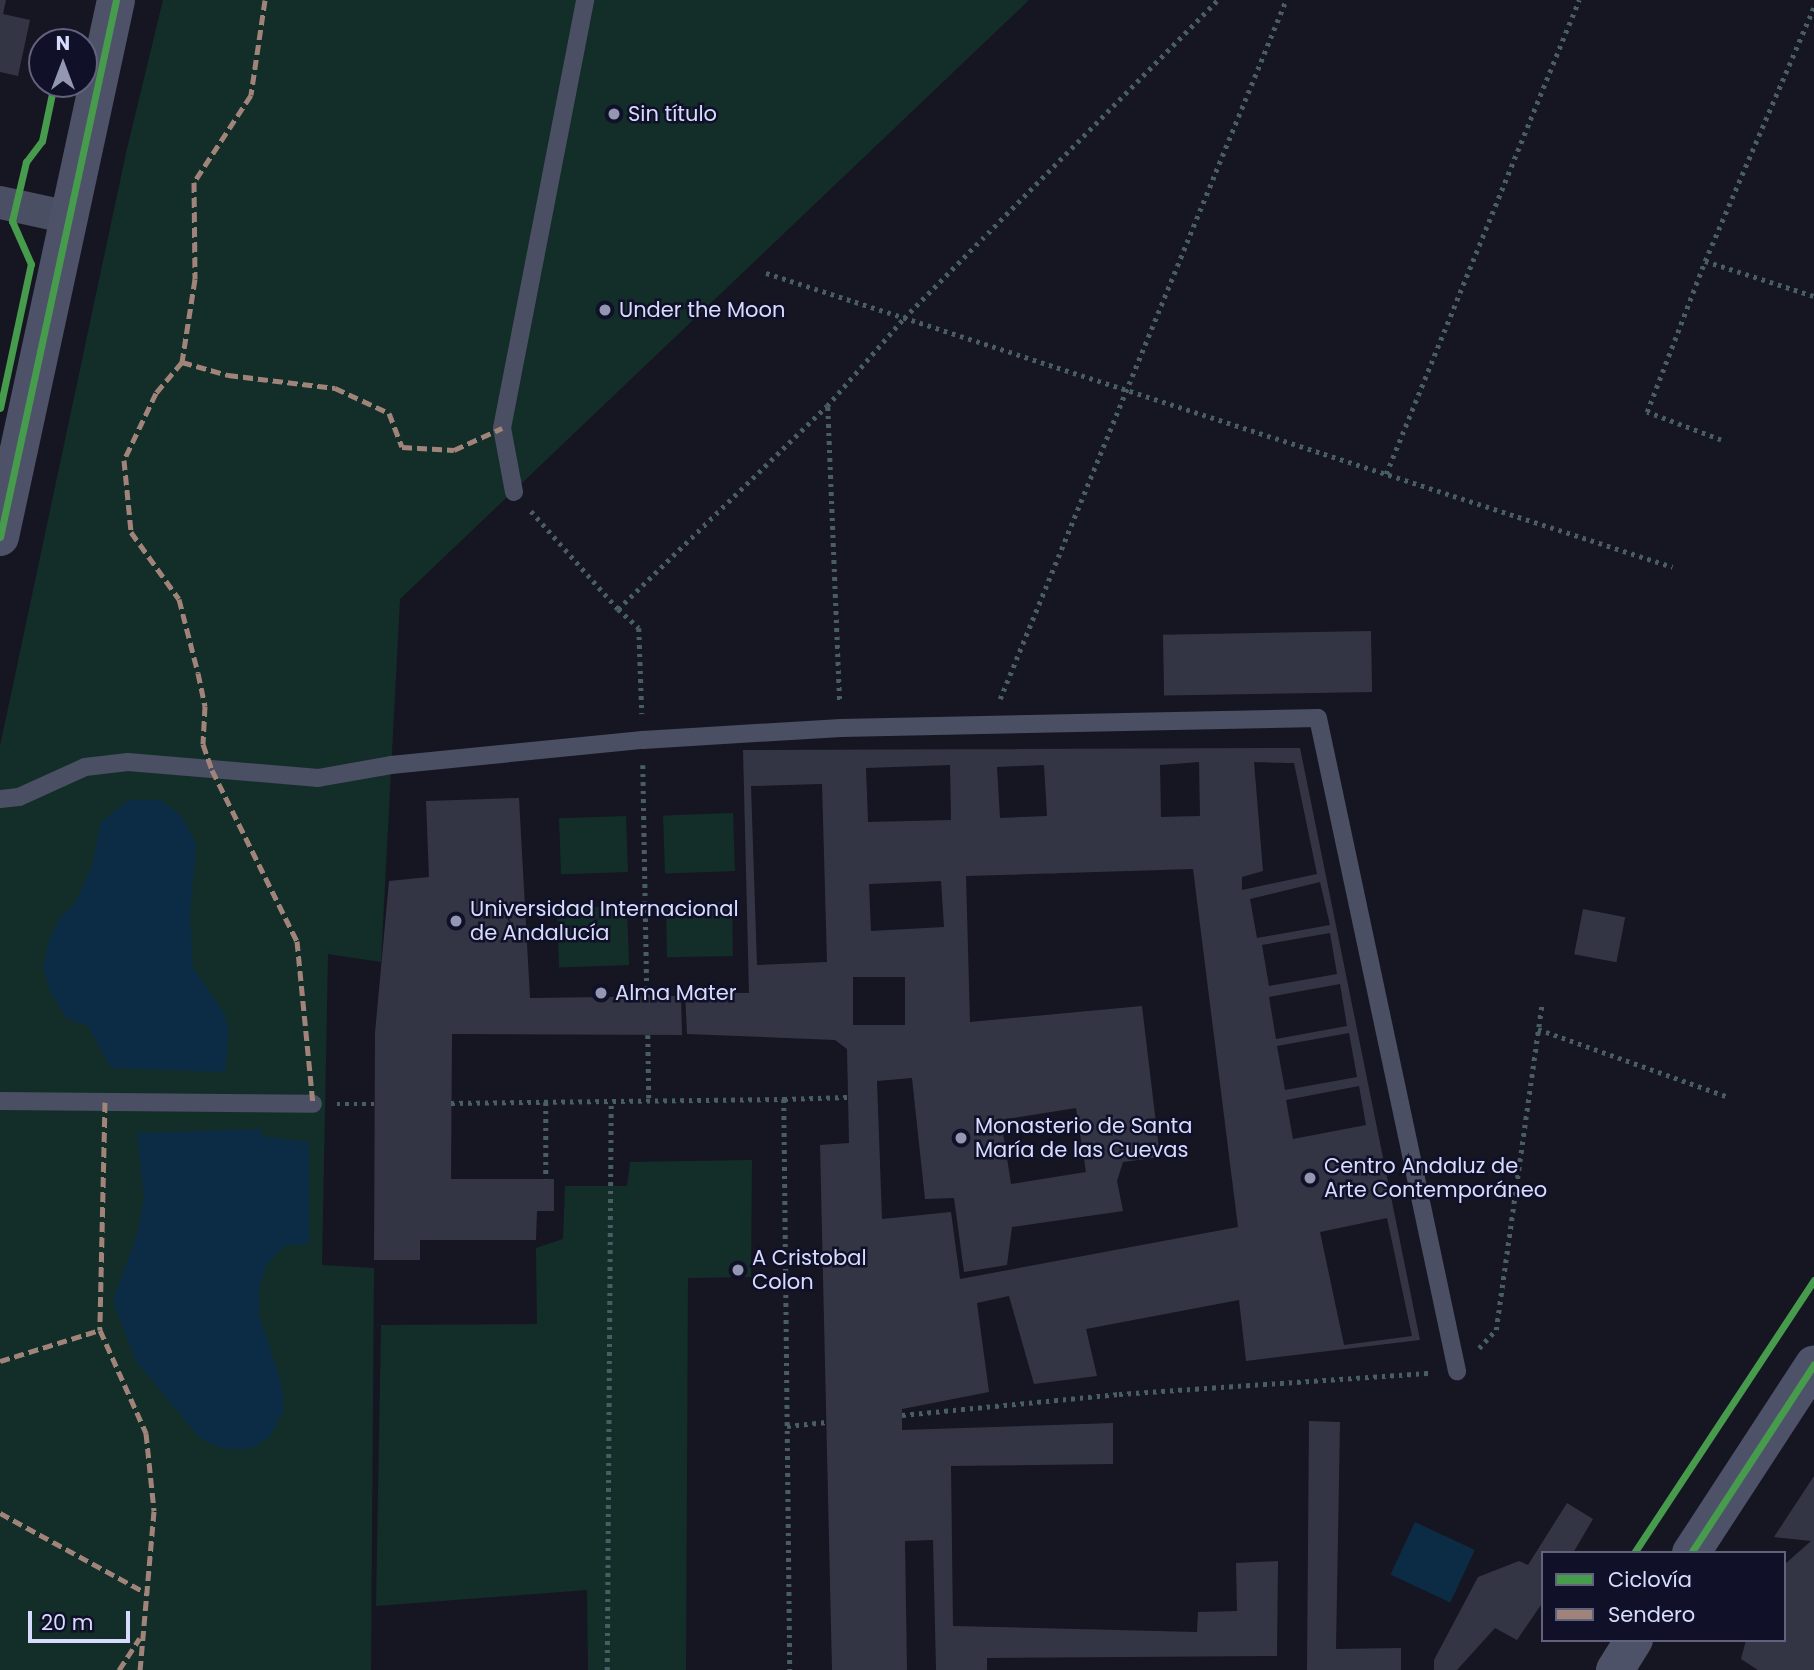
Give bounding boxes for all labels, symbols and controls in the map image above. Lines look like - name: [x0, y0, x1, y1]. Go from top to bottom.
- north arrow: [28, 28, 98, 98]
- text: N: [56, 30, 70, 57]
- place label: Sin título: [628, 101, 717, 127]
- marker: Sin título: [606, 106, 622, 122]
- place label: Under the Moon: [619, 297, 785, 323]
- marker: Under the Moon: [597, 302, 613, 318]
- place label: Universidad Internacional de Andalucía: [470, 896, 739, 946]
- marker: Universidad Internacional de Andalucía: [448, 913, 464, 929]
- place label: Alma Mater: [615, 980, 737, 1006]
- marker: Alma Mater: [593, 985, 609, 1001]
- place label: Monasterio de Santa María de las Cuevas: [975, 1113, 1192, 1163]
- marker: Monasterio de Santa María de las Cuevas: [953, 1130, 969, 1146]
- place label: Centro Andaluz de Arte Contemporáneo: [1324, 1153, 1547, 1203]
- marker: Centro Andaluz de Arte Contemporáneo: [1302, 1170, 1318, 1186]
- place label: A Cristobal Colon: [752, 1245, 867, 1295]
- marker: A Cristobal Colon: [730, 1262, 746, 1278]
- legend: [1541, 1551, 1786, 1642]
- text: Ciclovía: [1608, 1565, 1692, 1594]
- scale bar: [32, 1596, 133, 1640]
- text: Sendero: [1608, 1600, 1695, 1629]
- text: 20 m: [41, 1608, 94, 1637]

